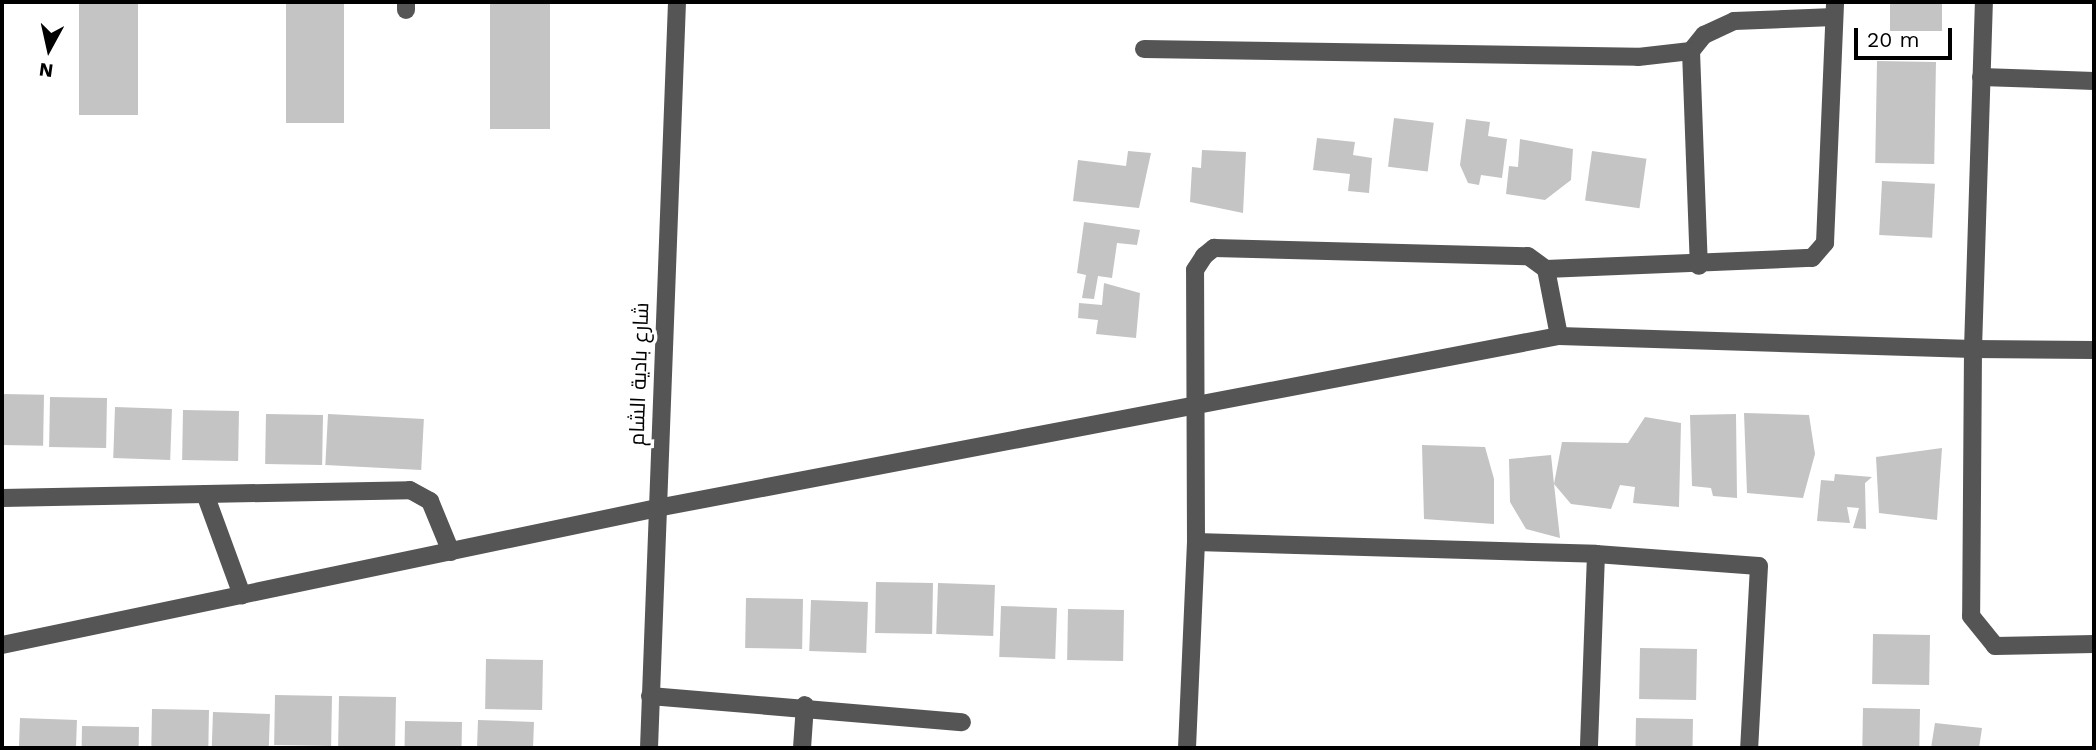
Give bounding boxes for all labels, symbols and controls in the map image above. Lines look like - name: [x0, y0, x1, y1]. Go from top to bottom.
- north arrow: [14, 14, 84, 84]
- scale bar: [1858, 14, 1956, 58]
- text: 20 m: [1867, 27, 1919, 52]
- text: N: [37, 58, 55, 83]
- street label: شارع بادية الشام: [624, 302, 654, 446]

